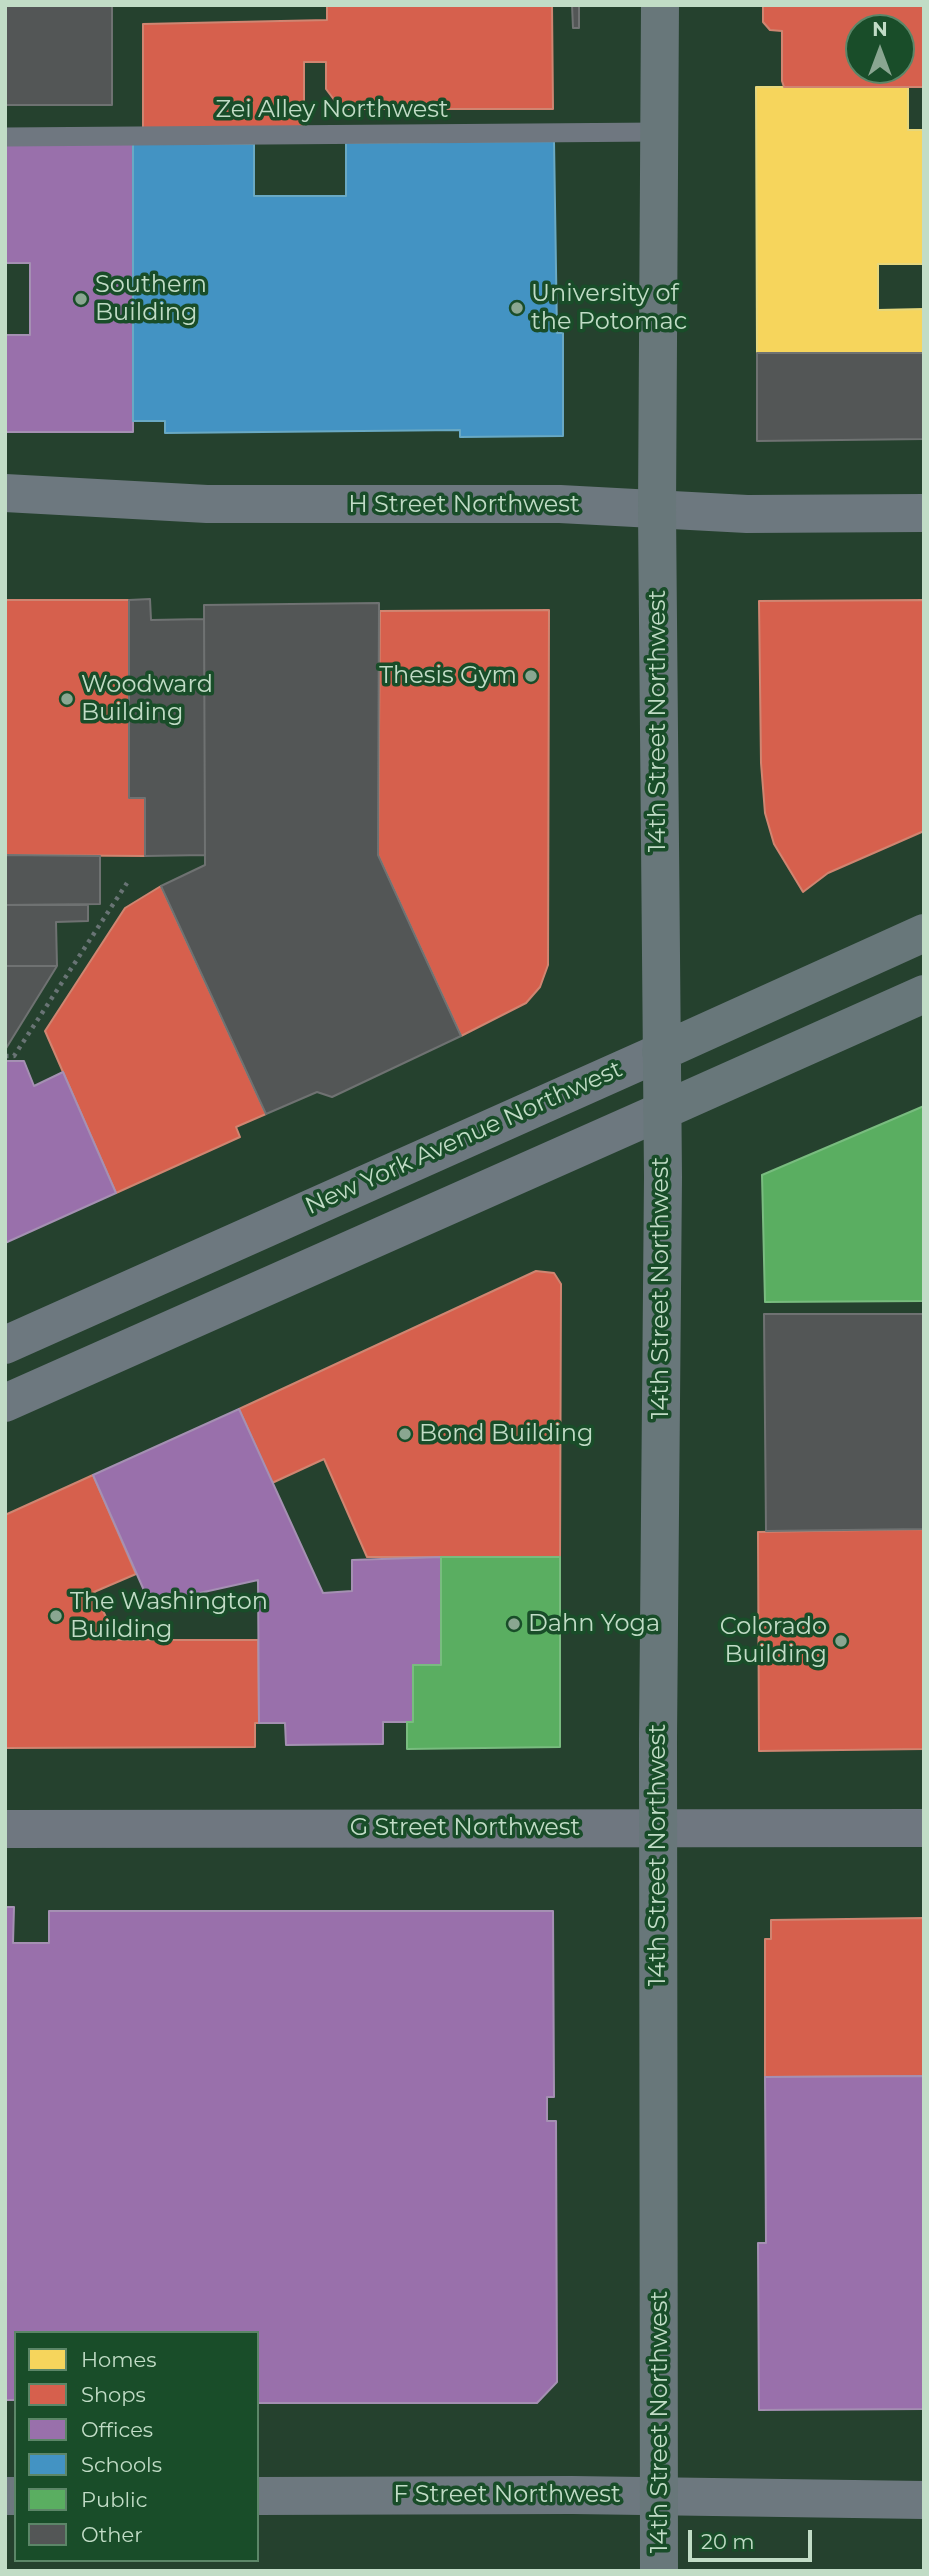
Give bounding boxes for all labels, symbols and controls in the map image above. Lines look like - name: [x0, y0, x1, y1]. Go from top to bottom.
- north arrow: [845, 14, 915, 84]
- text: N: [872, 18, 888, 41]
- street label: Zei Alley Northwest: [215, 96, 449, 124]
- place label: Southern Building: [95, 271, 207, 327]
- place label: University of the Potomac: [531, 280, 687, 336]
- marker: Southern Building: [73, 291, 89, 307]
- marker: University of the Potomac: [509, 300, 525, 316]
- street label: H Street Northwest: [348, 491, 580, 519]
- street label: 14th Street Northwest: [644, 590, 672, 852]
- place label: Thesis Gym: [379, 662, 517, 690]
- marker: Thesis Gym: [523, 668, 539, 684]
- place label: Woodward Building: [81, 671, 213, 727]
- marker: Woodward Building: [59, 691, 75, 707]
- street label: New York Avenue Northwest: [301, 1055, 627, 1221]
- street label: 14th Street Northwest: [647, 1157, 675, 1419]
- place label: Bond Building: [419, 1420, 593, 1448]
- marker: Bond Building: [397, 1426, 413, 1442]
- place label: The Washington Building: [70, 1588, 268, 1644]
- marker: The Washington Building: [48, 1608, 64, 1624]
- place label: Dahn Yoga: [528, 1610, 660, 1638]
- place label: Colorado Building: [720, 1613, 827, 1669]
- marker: Dahn Yoga: [506, 1616, 522, 1632]
- marker: Colorado Building: [833, 1633, 849, 1649]
- street label: 14th Street Northwest: [644, 1724, 672, 1986]
- street label: G Street Northwest: [350, 1814, 580, 1842]
- street label: 14th Street Northwest: [646, 2291, 674, 2553]
- legend: [14, 2331, 259, 2562]
- text: Homes: [81, 2347, 156, 2372]
- text: Shops: [81, 2382, 146, 2407]
- text: Offices: [81, 2417, 153, 2442]
- text: Schools: [81, 2452, 162, 2477]
- street label: F Street Northwest: [393, 2481, 621, 2509]
- text: Public: [81, 2487, 148, 2512]
- scale bar: [691, 2516, 815, 2560]
- text: Other: [81, 2522, 143, 2547]
- text: 20 m: [701, 2529, 755, 2554]

